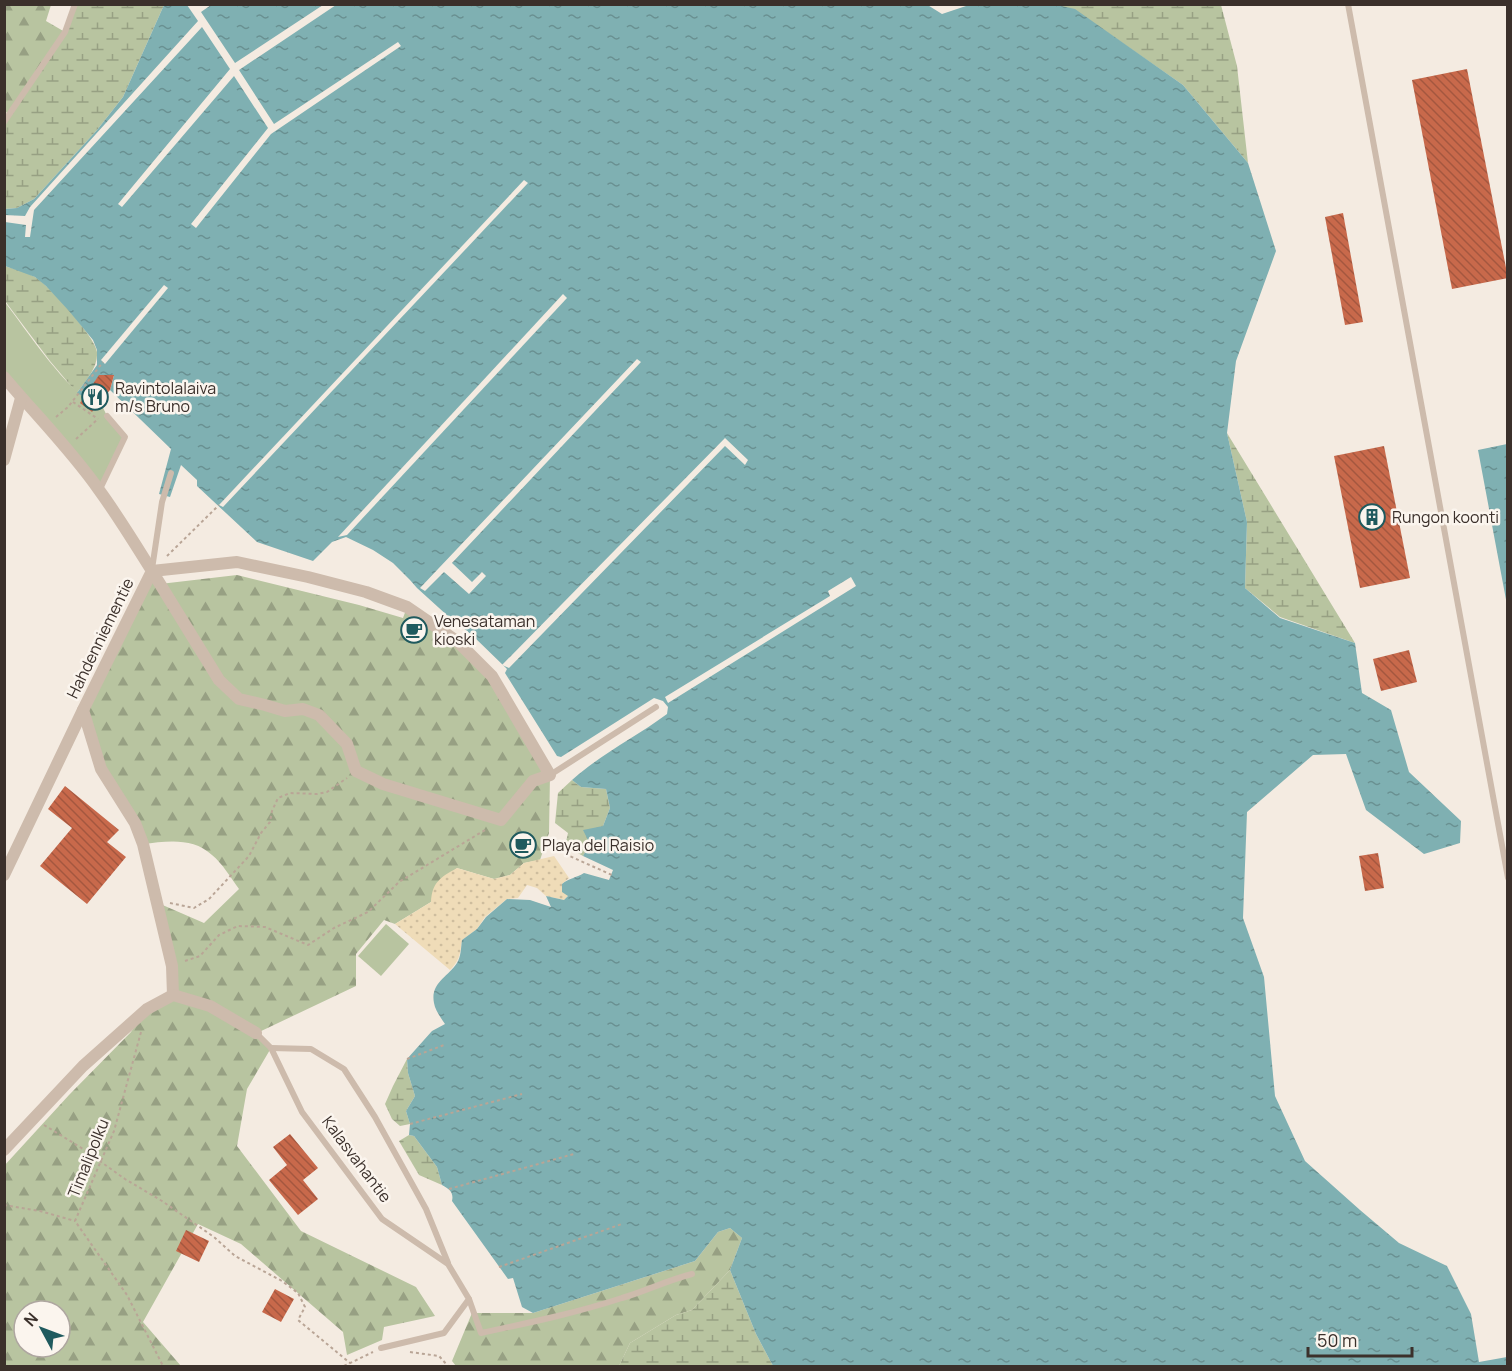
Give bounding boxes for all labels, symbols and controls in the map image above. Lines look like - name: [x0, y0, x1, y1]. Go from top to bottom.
- place label: Ravintolalaiva m/s Bruno: [115, 377, 216, 417]
- restaurant icon: Ravintolalaiva m/s Bruno: [80, 382, 110, 412]
- building icon: Rungon koonti: [1357, 502, 1387, 532]
- place label: Rungon koonti: [1392, 506, 1499, 528]
- street label: Hahdenniementie: [61, 574, 139, 702]
- place label: Venesataman kioski: [434, 610, 535, 650]
- cafe icon: Venesataman kioski: [399, 615, 429, 645]
- cafe icon: Playa del Raisio: [508, 830, 538, 860]
- place label: Playa del Raisio: [542, 834, 654, 856]
- street label: Kalasvahantie: [317, 1111, 397, 1207]
- street label: Timalipolku: [62, 1115, 114, 1201]
- north arrow: [12, 1299, 72, 1359]
- text: N: [19, 1308, 43, 1331]
- scale bar: [1308, 1320, 1412, 1358]
- text: 50 m: [1317, 1328, 1357, 1352]

